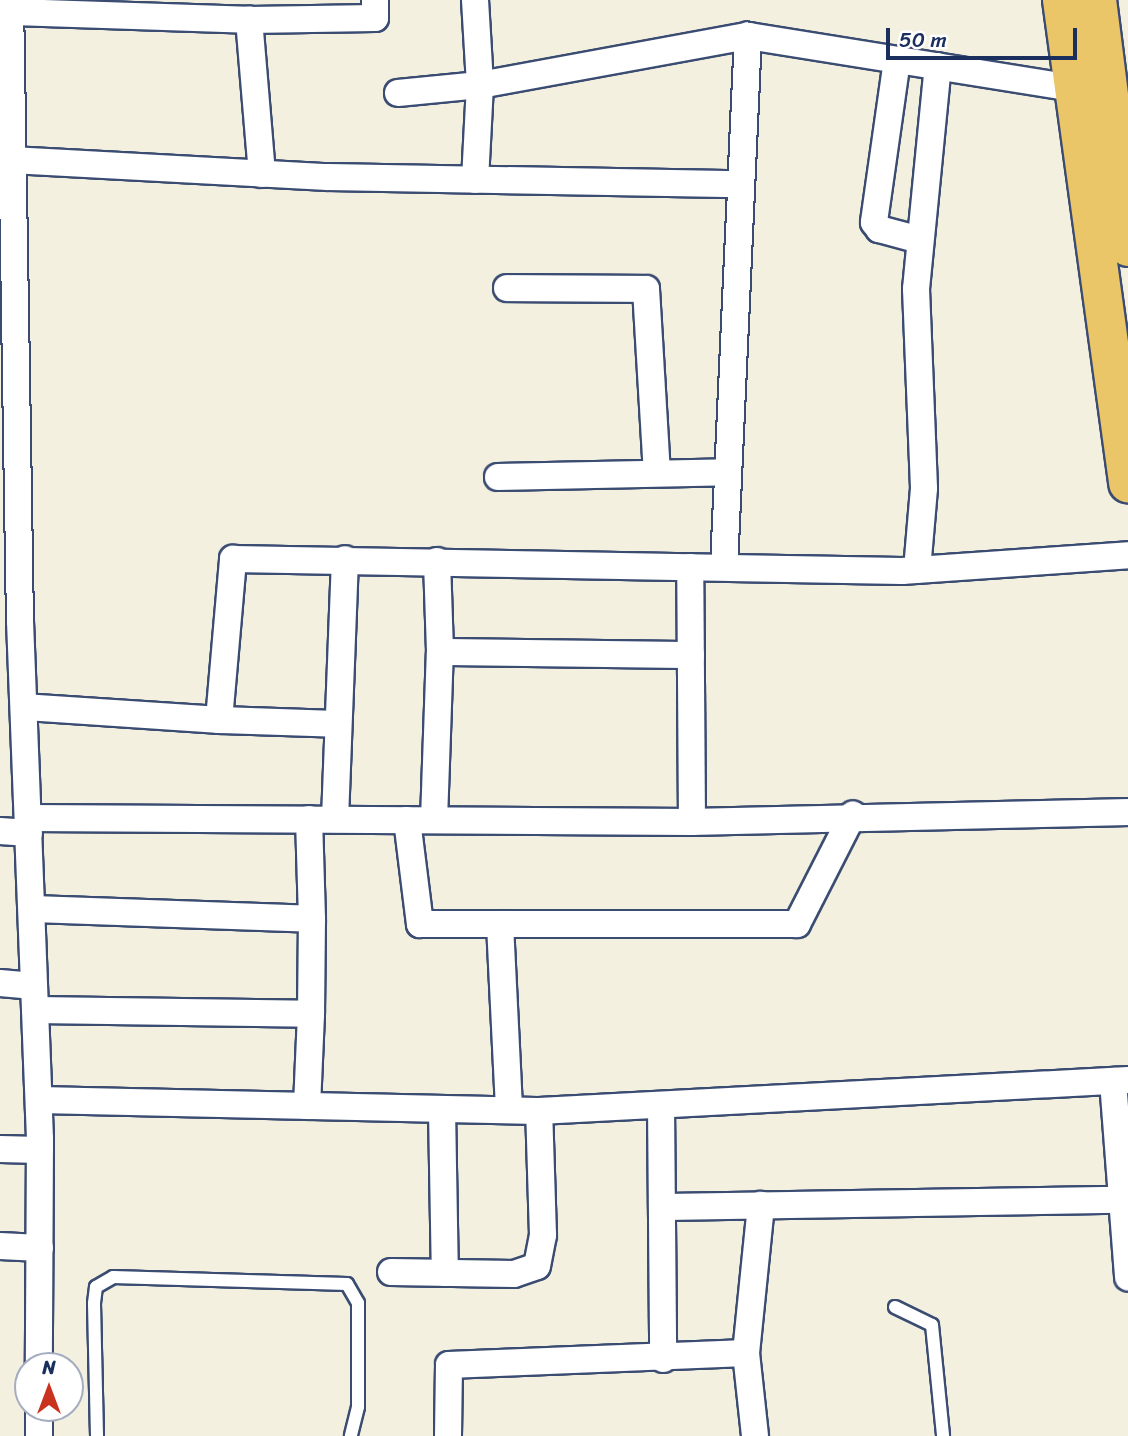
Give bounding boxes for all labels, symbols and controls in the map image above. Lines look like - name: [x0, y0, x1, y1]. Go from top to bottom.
- scale bar: [890, 14, 1081, 58]
- text: 50 m: [899, 21, 947, 59]
- text: N: [42, 1351, 56, 1384]
- north arrow: [14, 1352, 84, 1422]

